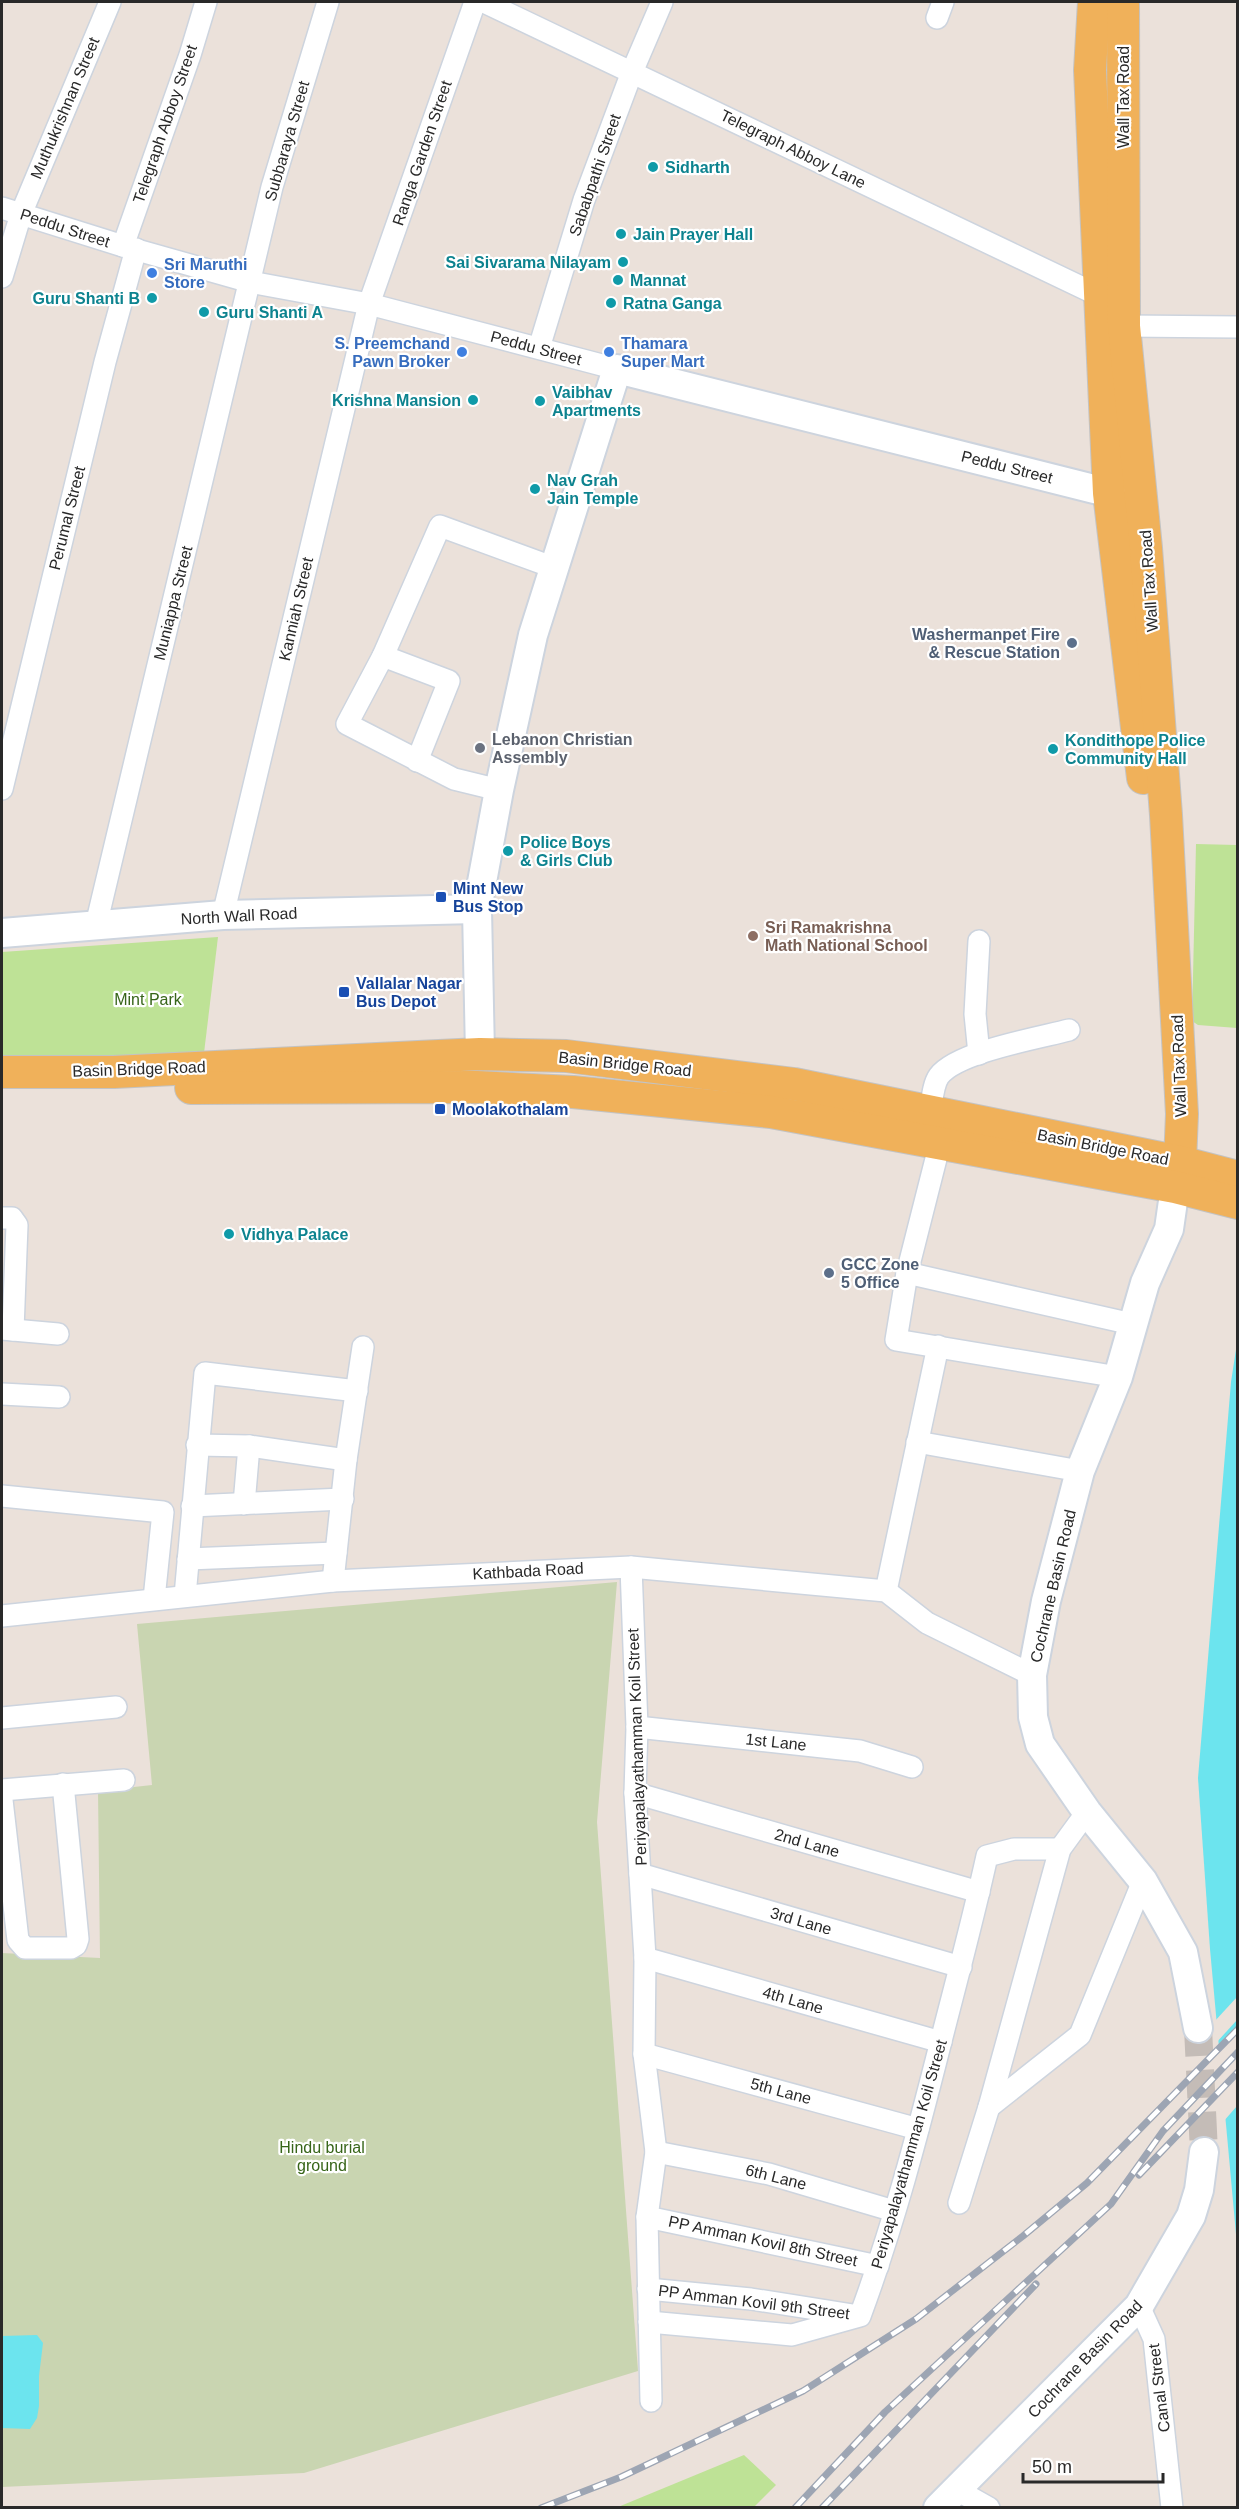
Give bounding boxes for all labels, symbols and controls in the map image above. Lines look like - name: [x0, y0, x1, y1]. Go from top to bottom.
- street label: Muthukrishnan Street: [27, 34, 103, 181]
- street label: Telegraph Abboy Street: [130, 42, 200, 205]
- street label: Wall Tax Road: [1115, 46, 1132, 148]
- street label: Subbaraya Street: [262, 78, 312, 203]
- street label: Ranga Garden Street: [389, 78, 455, 228]
- street label: Telegraph Abboy Lane: [718, 106, 868, 192]
- street label: Sababpathi Street: [566, 111, 624, 238]
- place label: Sidharth: [665, 159, 730, 176]
- marker: Sidharth: [646, 160, 660, 174]
- street label: Peddu Street: [18, 205, 113, 251]
- place label: Jain Prayer Hall: [633, 226, 753, 243]
- marker: Jain Prayer Hall: [614, 227, 628, 241]
- place label: Sai Sivarama Nilayam: [446, 254, 611, 271]
- marker: Sai Sivarama Nilayam: [616, 255, 630, 269]
- place label: Sri Maruthi Store: [164, 256, 248, 291]
- marker: Sri Maruthi Store: [145, 266, 159, 280]
- place label: Mannat: [630, 272, 687, 289]
- marker: Mannat: [611, 273, 625, 287]
- place label: Guru Shanti B: [32, 290, 140, 307]
- marker: Guru Shanti B: [145, 291, 159, 305]
- place label: Ratna Ganga: [623, 295, 722, 312]
- marker: Ratna Ganga: [604, 296, 618, 310]
- place label: Guru Shanti A: [216, 304, 323, 321]
- marker: Guru Shanti A: [197, 305, 211, 319]
- street label: Peddu Street: [489, 328, 584, 368]
- place label: S. Preemchand Pawn Broker: [334, 335, 450, 370]
- place label: Thamara Super Mart: [621, 335, 705, 370]
- marker: S. Preemchand Pawn Broker: [455, 345, 469, 359]
- marker: Thamara Super Mart: [602, 345, 616, 359]
- place label: Vaibhav Apartments: [552, 384, 641, 419]
- place label: Krishna Mansion: [332, 392, 461, 409]
- marker: Krishna Mansion: [466, 393, 480, 407]
- marker: Vaibhav Apartments: [533, 394, 547, 408]
- street label: Peddu Street: [960, 447, 1055, 487]
- street label: Perumal Street: [46, 464, 88, 572]
- place label: Nav Grah Jain Temple: [547, 472, 638, 507]
- marker: Nav Grah Jain Temple: [528, 482, 542, 496]
- street label: Wall Tax Road: [1137, 529, 1161, 633]
- street label: Muniappa Street: [151, 543, 196, 662]
- street label: Kanniah Street: [276, 555, 316, 662]
- place label: Washermanpet Fire & Rescue Station: [912, 626, 1060, 661]
- marker: Washermanpet Fire & Rescue Station: [1065, 636, 1079, 650]
- place label: Lebanon Christian Assembly: [492, 731, 632, 766]
- place label: Kondithope Police Community Hall: [1065, 732, 1206, 767]
- marker: Lebanon Christian Assembly: [473, 741, 487, 755]
- marker: Kondithope Police Community Hall: [1046, 742, 1060, 756]
- place label: Police Boys & Girls Club: [520, 834, 613, 869]
- marker: Police Boys & Girls Club: [501, 844, 515, 858]
- place label: Mint New Bus Stop: [453, 880, 524, 915]
- marker: Mint New Bus Stop: [434, 890, 448, 904]
- street label: North Wall Road: [180, 904, 298, 928]
- place label: Sri Ramakrishna Math National School: [765, 919, 928, 954]
- marker: Sri Ramakrishna Math National School: [746, 929, 760, 943]
- place label: Vallalar Nagar Bus Depot: [356, 975, 462, 1010]
- marker: Vallalar Nagar Bus Depot: [337, 985, 351, 999]
- park label: Mint Park: [114, 991, 183, 1008]
- street label: Wall Tax Road: [1169, 1015, 1189, 1117]
- street label: Basin Bridge Road: [558, 1049, 692, 1079]
- street label: Basin Bridge Road: [72, 1058, 206, 1080]
- place label: Moolakothalam: [452, 1101, 568, 1118]
- marker: Moolakothalam: [433, 1102, 447, 1116]
- street label: Basin Bridge Road: [1036, 1126, 1170, 1168]
- place label: Vidhya Palace: [241, 1226, 348, 1243]
- marker: Vidhya Palace: [222, 1227, 236, 1241]
- place label: GCC Zone 5 Office: [841, 1256, 919, 1291]
- marker: GCC Zone 5 Office: [822, 1266, 836, 1280]
- street label: Cochrane Basin Road: [1027, 1508, 1079, 1664]
- street label: Kathbada Road: [472, 1560, 584, 1582]
- street label: Periyapalayathamman Koil Street: [624, 1627, 650, 1866]
- street label: 1st Lane: [745, 1730, 808, 1754]
- street label: 2nd Lane: [773, 1826, 842, 1860]
- street label: 3rd Lane: [768, 1904, 834, 1938]
- street label: 4th Lane: [761, 1983, 825, 2017]
- street label: Periyapalayathamman Koil Street: [868, 2037, 950, 2270]
- street label: 5th Lane: [749, 2075, 813, 2107]
- park label: Hindu burial ground: [279, 2139, 365, 2174]
- street label: 6th Lane: [744, 2161, 808, 2193]
- street label: PP Amman Kovil 8th Street: [667, 2213, 860, 2269]
- street label: PP Amman Kovil 9th Street: [657, 2282, 851, 2322]
- street label: Cochrane Basin Road: [1025, 2297, 1145, 2421]
- street label: Canal Street: [1145, 2342, 1173, 2433]
- scale bar: [1023, 2446, 1162, 2484]
- text: 50 m: [1032, 2457, 1072, 2477]

